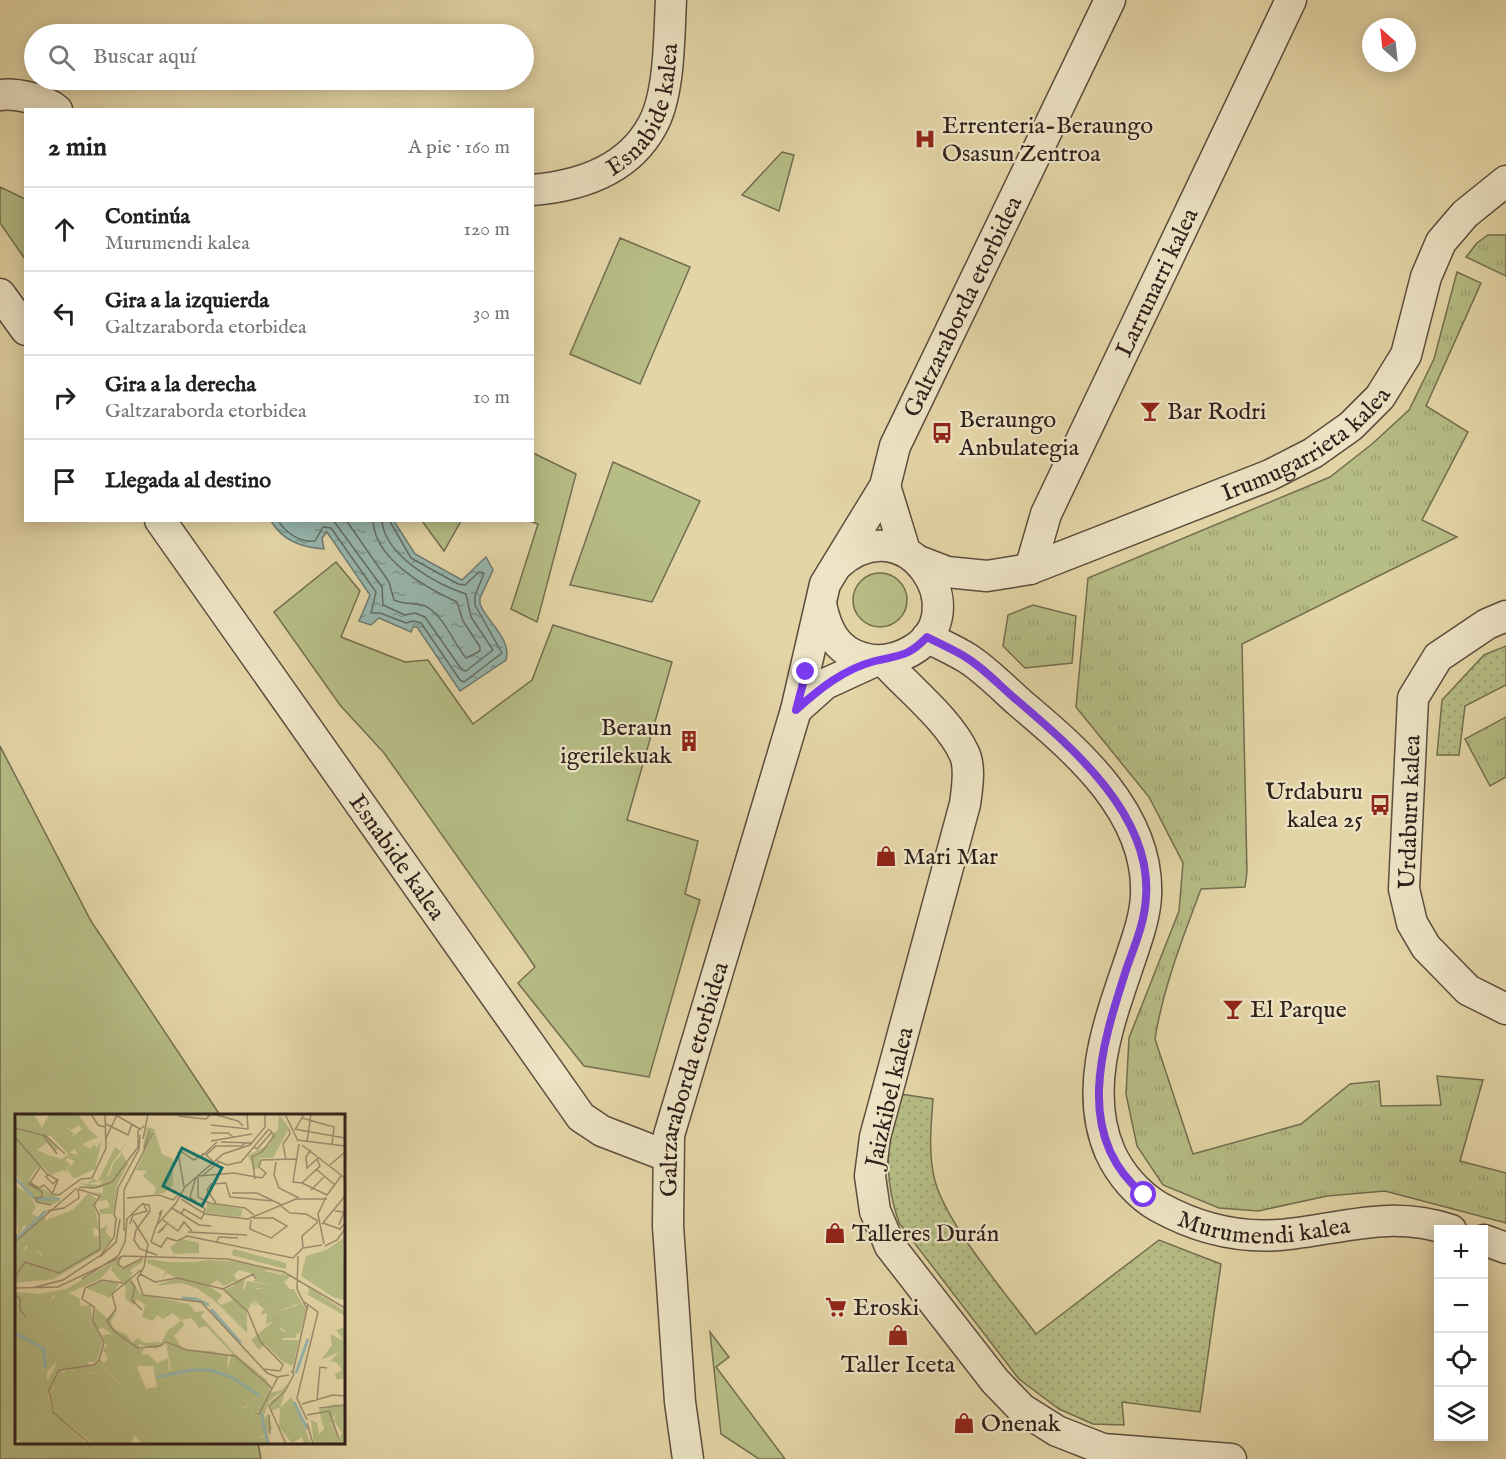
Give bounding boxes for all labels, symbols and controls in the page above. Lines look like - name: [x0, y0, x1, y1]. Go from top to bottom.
- north arrow: [1362, 18, 1416, 72]
- search box: [24, 24, 534, 90]
- icon: search: [45, 41, 78, 74]
- street label: Esnabide kalea: [601, 42, 686, 184]
- text: Buscar aquí: [93, 43, 196, 71]
- place label: Errenteria-Beraungo Osasun Zentroa: [942, 111, 1153, 170]
- hospital icon: Errenteria-Beraungo Osasun Zentroa: [913, 127, 937, 151]
- text: 2 min: [48, 131, 107, 164]
- text: A pie · 160 m: [408, 135, 510, 160]
- street label: Galtzaraborda etorbidea: [897, 191, 1030, 423]
- text: Continúa: [105, 203, 190, 231]
- street label: Larrunarri kalea: [1109, 203, 1207, 362]
- icon: ahead: [48, 213, 81, 246]
- text: 120 m: [464, 217, 510, 242]
- text: Murumendi kalea: [105, 231, 250, 256]
- text: Gira a la izquierda: [105, 287, 269, 315]
- icon: left: [48, 297, 81, 330]
- text: 30 m: [473, 301, 510, 326]
- text: Galtzaraborda etorbidea: [105, 315, 307, 340]
- text: Gira a la derecha: [105, 371, 256, 399]
- icon: right: [48, 381, 81, 414]
- street label: Irumugarrieta kalea: [1217, 382, 1399, 510]
- text: 10 m: [473, 385, 510, 410]
- place label: Bar Rodri: [1167, 397, 1266, 428]
- text: Galtzaraborda etorbidea: [105, 399, 307, 424]
- bar icon: Bar Rodri: [1138, 399, 1162, 423]
- place label: Beraungo Anbulategia: [958, 405, 1080, 464]
- bus stop icon: Beraungo Anbulategia: [930, 421, 954, 445]
- icon: arrive: [48, 465, 81, 498]
- text: Llegada al destino: [105, 467, 271, 495]
- route end: [792, 658, 818, 684]
- place label: Beraun igerilekuak: [560, 713, 672, 772]
- building icon: Beraun igerilekuak: [677, 729, 701, 753]
- street label: Urdaburu kalea: [1392, 734, 1429, 890]
- place label: Urdaburu kalea 25: [1265, 777, 1363, 836]
- street label: Esnabide kalea: [341, 788, 452, 927]
- bus stop icon: Urdaburu kalea 25: [1368, 793, 1392, 817]
- place label: Mari Mar: [903, 842, 998, 873]
- shop icon: Mari Mar: [874, 844, 898, 868]
- street label: Galtzaraborda etorbidea: [654, 958, 737, 1197]
- place label: El Parque: [1250, 995, 1347, 1026]
- bar icon: El Parque: [1221, 997, 1245, 1021]
- street label: Jaizkibel kalea: [859, 1024, 922, 1173]
- inset map: [15, 1114, 345, 1444]
- route start: [1130, 1181, 1156, 1207]
- street label: Murumendi kalea: [1173, 1204, 1353, 1253]
- place label: Talleres Durán: [852, 1219, 999, 1250]
- shop icon: Talleres Durán: [823, 1221, 847, 1245]
- map controls: [1434, 1225, 1488, 1441]
- button: +: [1434, 1225, 1488, 1279]
- button: −: [1434, 1279, 1488, 1333]
- place label: Eroski: [853, 1293, 919, 1324]
- supermarket icon: Eroski: [824, 1295, 848, 1319]
- shop icon: Taller Iceta: [886, 1323, 910, 1347]
- button: locate: [1434, 1333, 1488, 1387]
- place label: Taller Iceta: [841, 1350, 956, 1381]
- button: layers: [1434, 1387, 1488, 1441]
- place label: Onenak: [981, 1409, 1061, 1440]
- shop icon: Onenak: [952, 1411, 976, 1435]

